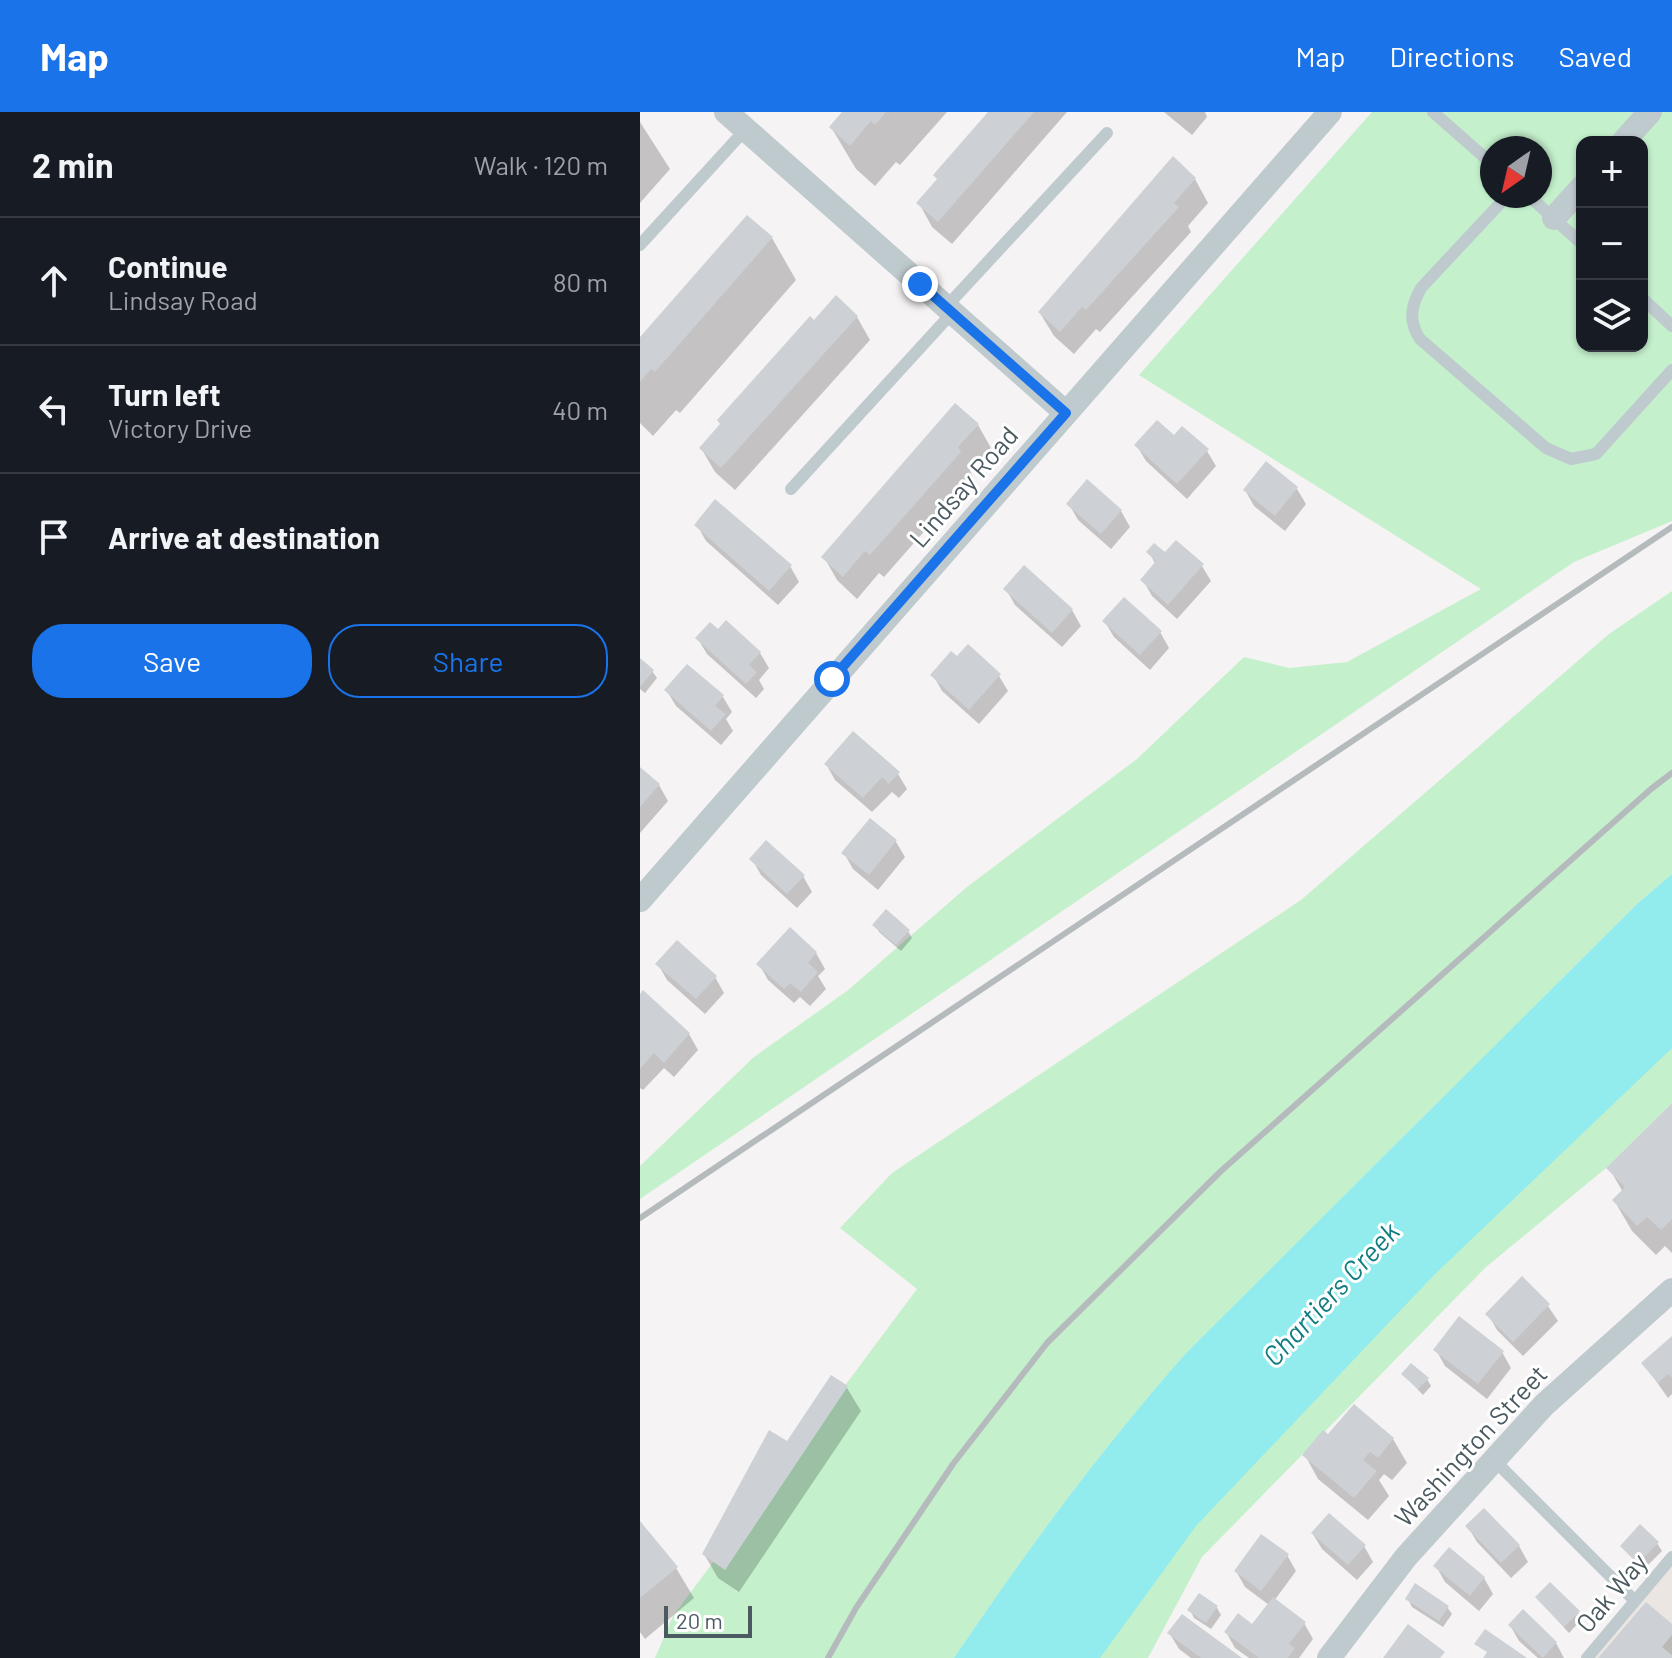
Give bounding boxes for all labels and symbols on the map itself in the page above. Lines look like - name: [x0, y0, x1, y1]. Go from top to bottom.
- north arrow: [1480, 136, 1552, 208]
- route end: [902, 266, 938, 302]
- street label: Lindsay Road: [902, 419, 1024, 553]
- route start: [814, 661, 850, 697]
- water label: Chartiers Creek: [1255, 1214, 1406, 1372]
- street label: Washington Street: [1387, 1358, 1553, 1532]
- street label: Oak Way: [1569, 1546, 1653, 1638]
- scale bar: [664, 1602, 752, 1638]

